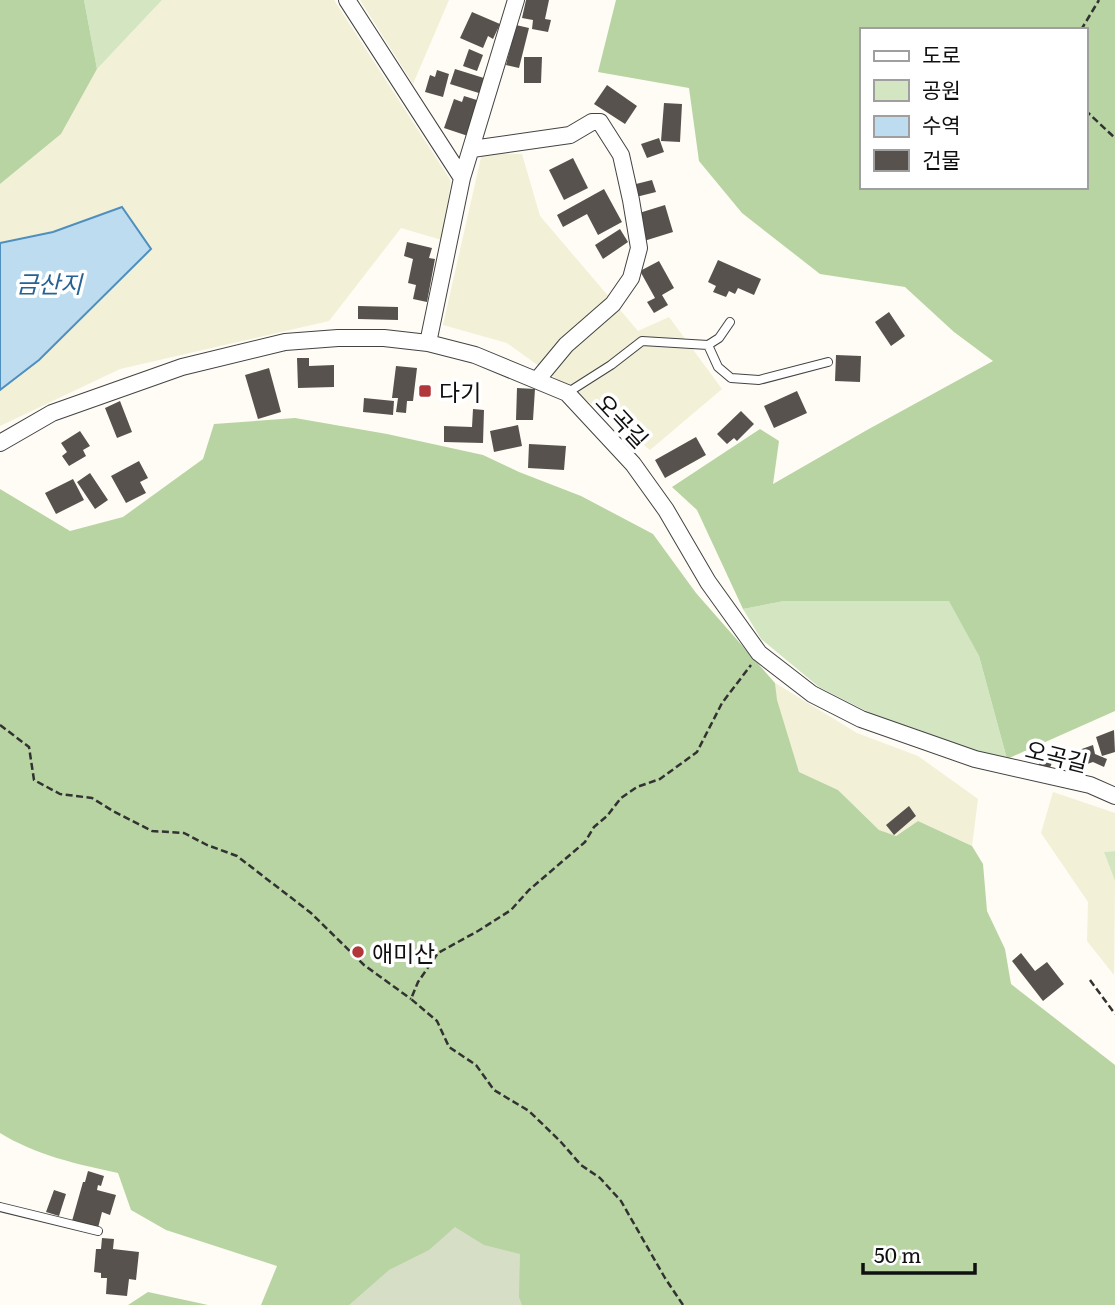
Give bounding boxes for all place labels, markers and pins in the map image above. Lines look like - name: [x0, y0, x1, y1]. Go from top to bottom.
- place label: 다기: [439, 374, 481, 408]
- marker: 다기: [417, 383, 433, 399]
- place label: 애미산: [372, 935, 435, 969]
- marker: 애미산: [350, 944, 366, 960]

